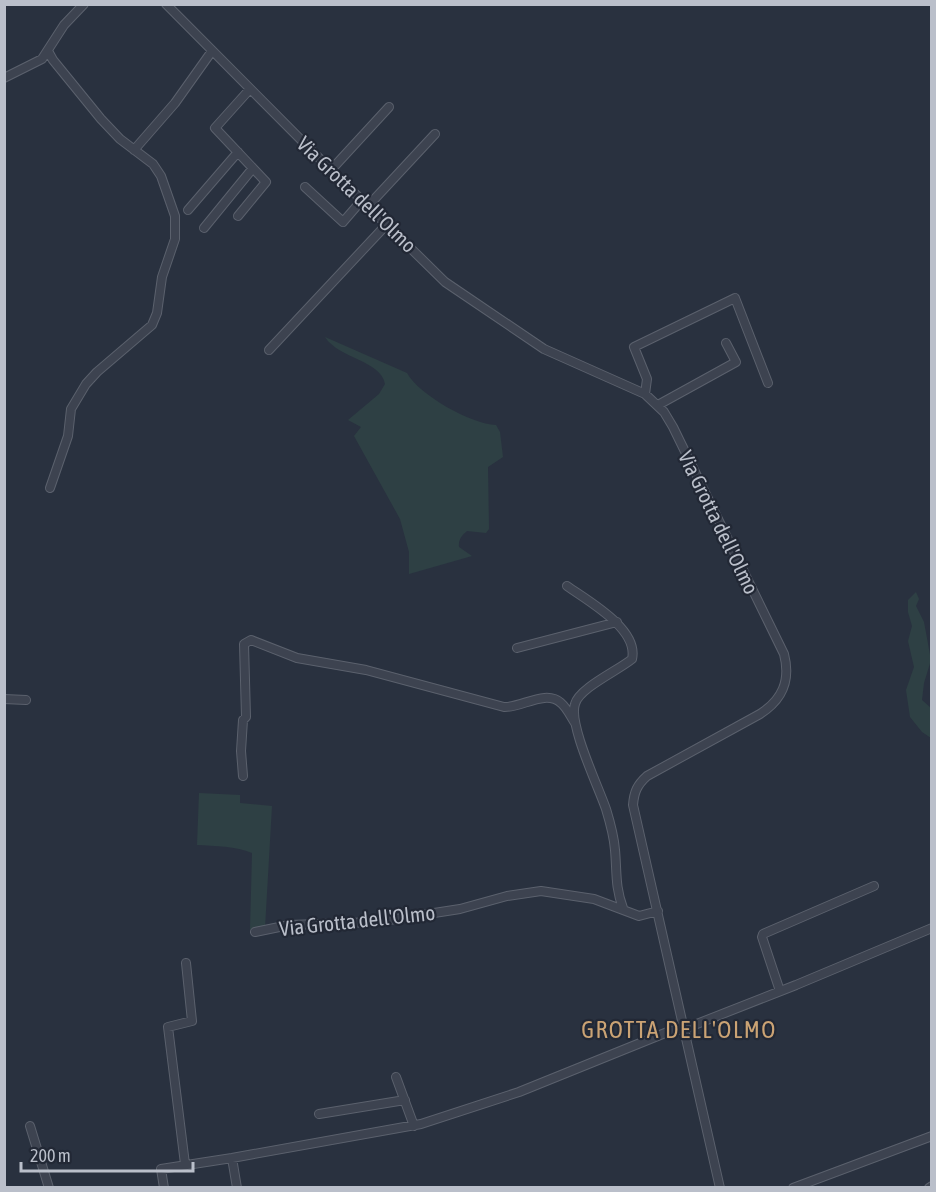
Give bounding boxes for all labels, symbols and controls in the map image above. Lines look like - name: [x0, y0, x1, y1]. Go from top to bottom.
- street label: Via Grotta dell'Olmo: [292, 131, 422, 257]
- street label: Via Grotta dell'Olmo: [674, 446, 764, 598]
- street label: Via Grotta dell'Olmo: [278, 900, 436, 940]
- district label: GROTTA DELL'OLMO: [581, 1016, 777, 1043]
- scale bar: [21, 1135, 194, 1173]
- text: 200 m: [30, 1145, 71, 1166]

